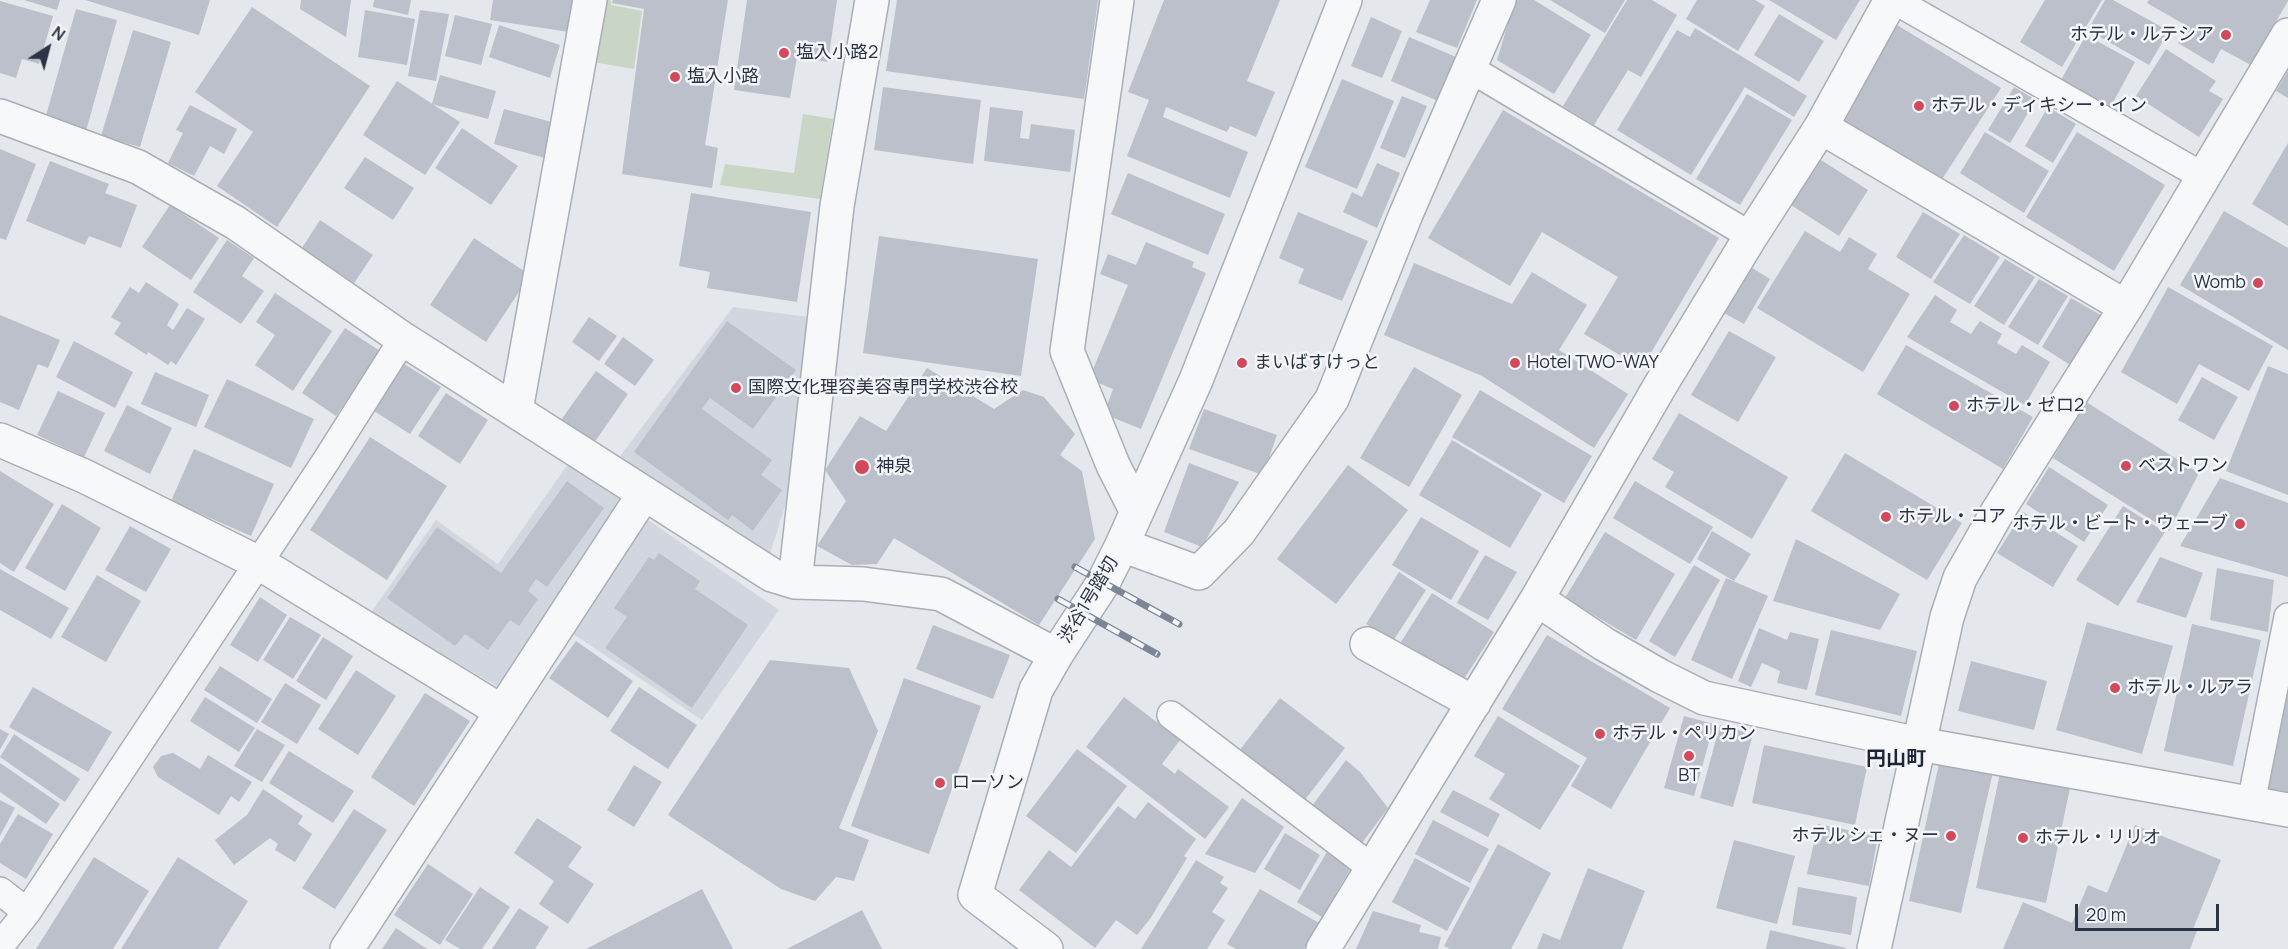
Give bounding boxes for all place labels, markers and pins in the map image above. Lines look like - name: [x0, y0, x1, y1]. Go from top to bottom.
- place label: ホテル・ルテシア: [2070, 24, 2214, 46]
- marker: ホテル・ルテシア: [2219, 28, 2233, 42]
- place label: 塩入小路2: [796, 42, 878, 64]
- marker: 塩入小路2: [777, 46, 791, 60]
- place label: 塩入小路: [687, 66, 759, 88]
- marker: 塩入小路: [668, 70, 682, 84]
- place label: ホテル・ディキシー・イン: [1931, 95, 2147, 117]
- marker: ホテル・ディキシー・イン: [1912, 99, 1926, 113]
- place label: Womb: [2194, 272, 2246, 294]
- marker: Womb: [2251, 276, 2265, 290]
- place label: まいばすけっと: [1254, 352, 1380, 374]
- place label: Hotel TWO-WAY: [1527, 352, 1659, 374]
- marker: まいばすけっと: [1235, 356, 1249, 370]
- marker: Hotel TWO-WAY: [1508, 356, 1522, 370]
- place label: 国際文化理容美容専門学校渋谷校: [748, 377, 1018, 399]
- marker: 国際文化理容美容専門学校渋谷校: [729, 381, 743, 395]
- place label: ホテル・ゼロ2: [1966, 395, 2084, 417]
- marker: ホテル・ゼロ2: [1947, 399, 1961, 413]
- place label: ベストワン: [2138, 455, 2228, 477]
- place label: 神泉: [876, 456, 912, 478]
- marker: 神泉: [853, 458, 871, 476]
- marker: ベストワン: [2119, 459, 2133, 473]
- place label: ホテル・コア: [1898, 506, 2006, 528]
- marker: ホテル・コア: [1879, 510, 1893, 524]
- place label: ホテル・ビート・ウェーブ: [2012, 513, 2228, 535]
- marker: ホテル・ビート・ウェーブ: [2233, 517, 2247, 531]
- place label: ホテル・ルアラ: [2127, 677, 2253, 699]
- marker: ホテル・ルアラ: [2108, 681, 2122, 695]
- place label: ホテル・ペリカン: [1612, 723, 1756, 745]
- marker: ホテル・ペリカン: [1593, 727, 1607, 741]
- marker: BT: [1682, 749, 1696, 763]
- place label: BT: [1678, 765, 1700, 787]
- place label: ローソン: [952, 772, 1024, 794]
- marker: ローソン: [933, 776, 947, 790]
- place label: ホテル シェ・ヌー: [1791, 825, 1939, 847]
- place label: ホテル・リリオ: [2035, 827, 2161, 849]
- marker: ホテル シェ・ヌー: [1944, 829, 1958, 843]
- marker: ホテル・リリオ: [2016, 831, 2030, 845]

